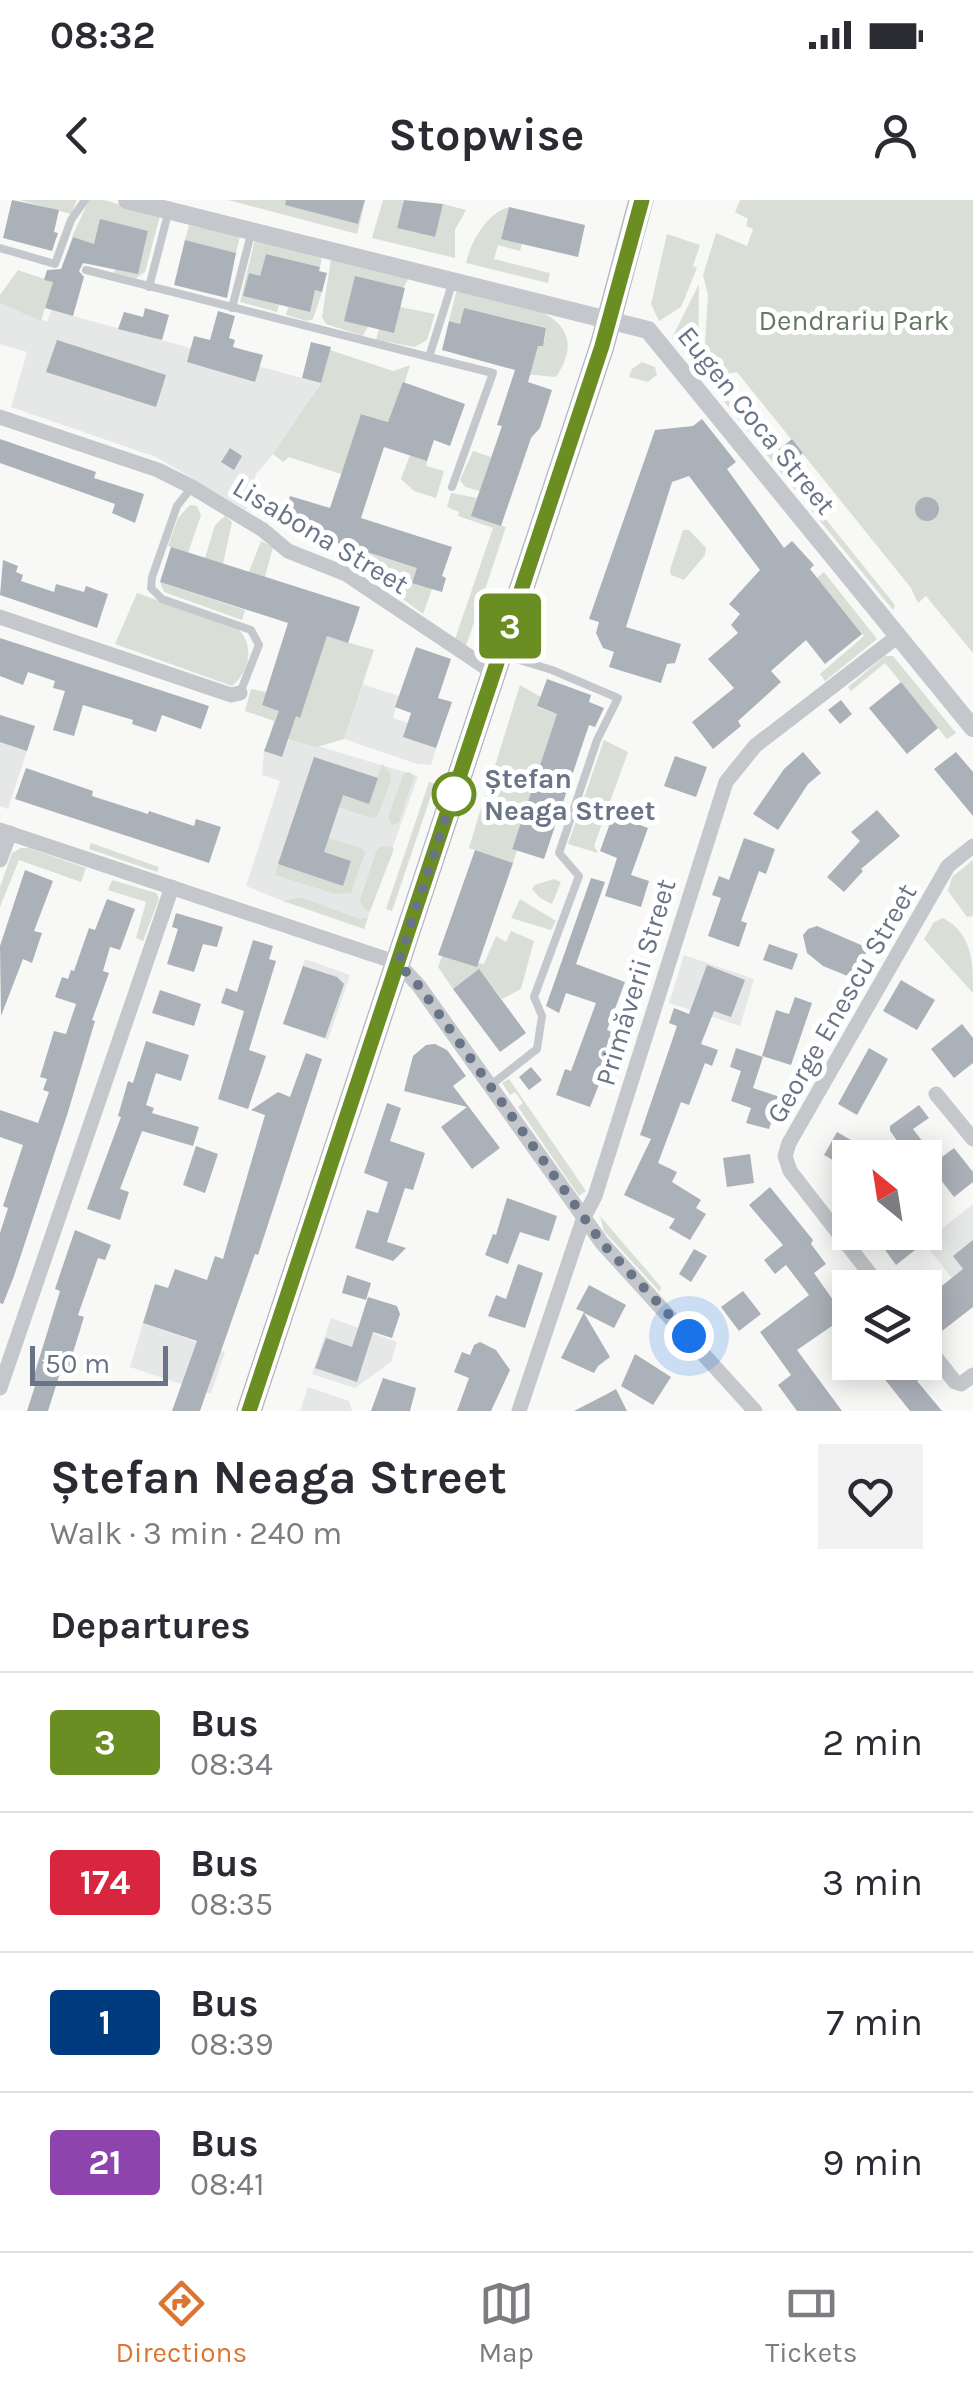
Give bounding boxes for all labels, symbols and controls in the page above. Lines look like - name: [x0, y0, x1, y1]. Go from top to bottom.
- text: 08:32: [50, 13, 155, 58]
- icon: back: [50, 108, 105, 163]
- icon: person: [868, 108, 923, 163]
- text: Stopwise: [389, 109, 584, 161]
- park label: Dendrariu Park: [759, 304, 949, 337]
- street label: Eugen Coca Street: [671, 320, 843, 521]
- street label: Lisabona Street: [227, 470, 415, 601]
- line badge: 3: [478, 594, 542, 658]
- text: 3: [499, 606, 521, 647]
- place label: Ștefan Neaga Street: [484, 762, 656, 827]
- marker: Ștefan Neaga Street: [433, 773, 475, 815]
- street label: Primăverii Street: [588, 875, 683, 1089]
- street label: George Enescu Street: [759, 878, 923, 1129]
- north arrow: [832, 1140, 942, 1250]
- map controls: [832, 1140, 942, 1380]
- button: layers: [832, 1270, 942, 1380]
- your location: [664, 1311, 714, 1361]
- scale bar: [30, 1341, 168, 1386]
- text: 50 m: [45, 1347, 110, 1380]
- button: heart: [818, 1444, 923, 1549]
- text: Ștefan Neaga Street: [50, 1449, 507, 1505]
- text: Walk · 3 min · 240 m: [50, 1515, 342, 1552]
- text: Departures: [50, 1603, 250, 1648]
- text: Bus: [190, 1701, 259, 1746]
- text: 2 min: [822, 1720, 923, 1765]
- text: 3: [94, 1722, 116, 1763]
- text: 08:34: [190, 1746, 273, 1783]
- text: Bus: [190, 1841, 259, 1886]
- text: 3 min: [822, 1860, 923, 1905]
- text: 174: [80, 1862, 130, 1903]
- text: 08:35: [190, 1886, 273, 1923]
- text: Bus: [190, 1981, 259, 2026]
- text: 7 min: [826, 2000, 923, 2045]
- text: 1: [99, 2002, 111, 2043]
- text: 08:39: [190, 2026, 274, 2063]
- text: Bus: [190, 2121, 259, 2166]
- text: 9 min: [822, 2140, 923, 2185]
- text: 21: [88, 2142, 122, 2183]
- text: 08:41: [190, 2166, 264, 2203]
- tab: Directions: [116, 2276, 247, 2369]
- tab: Map: [478, 2276, 534, 2369]
- tab: Tickets: [765, 2276, 857, 2369]

